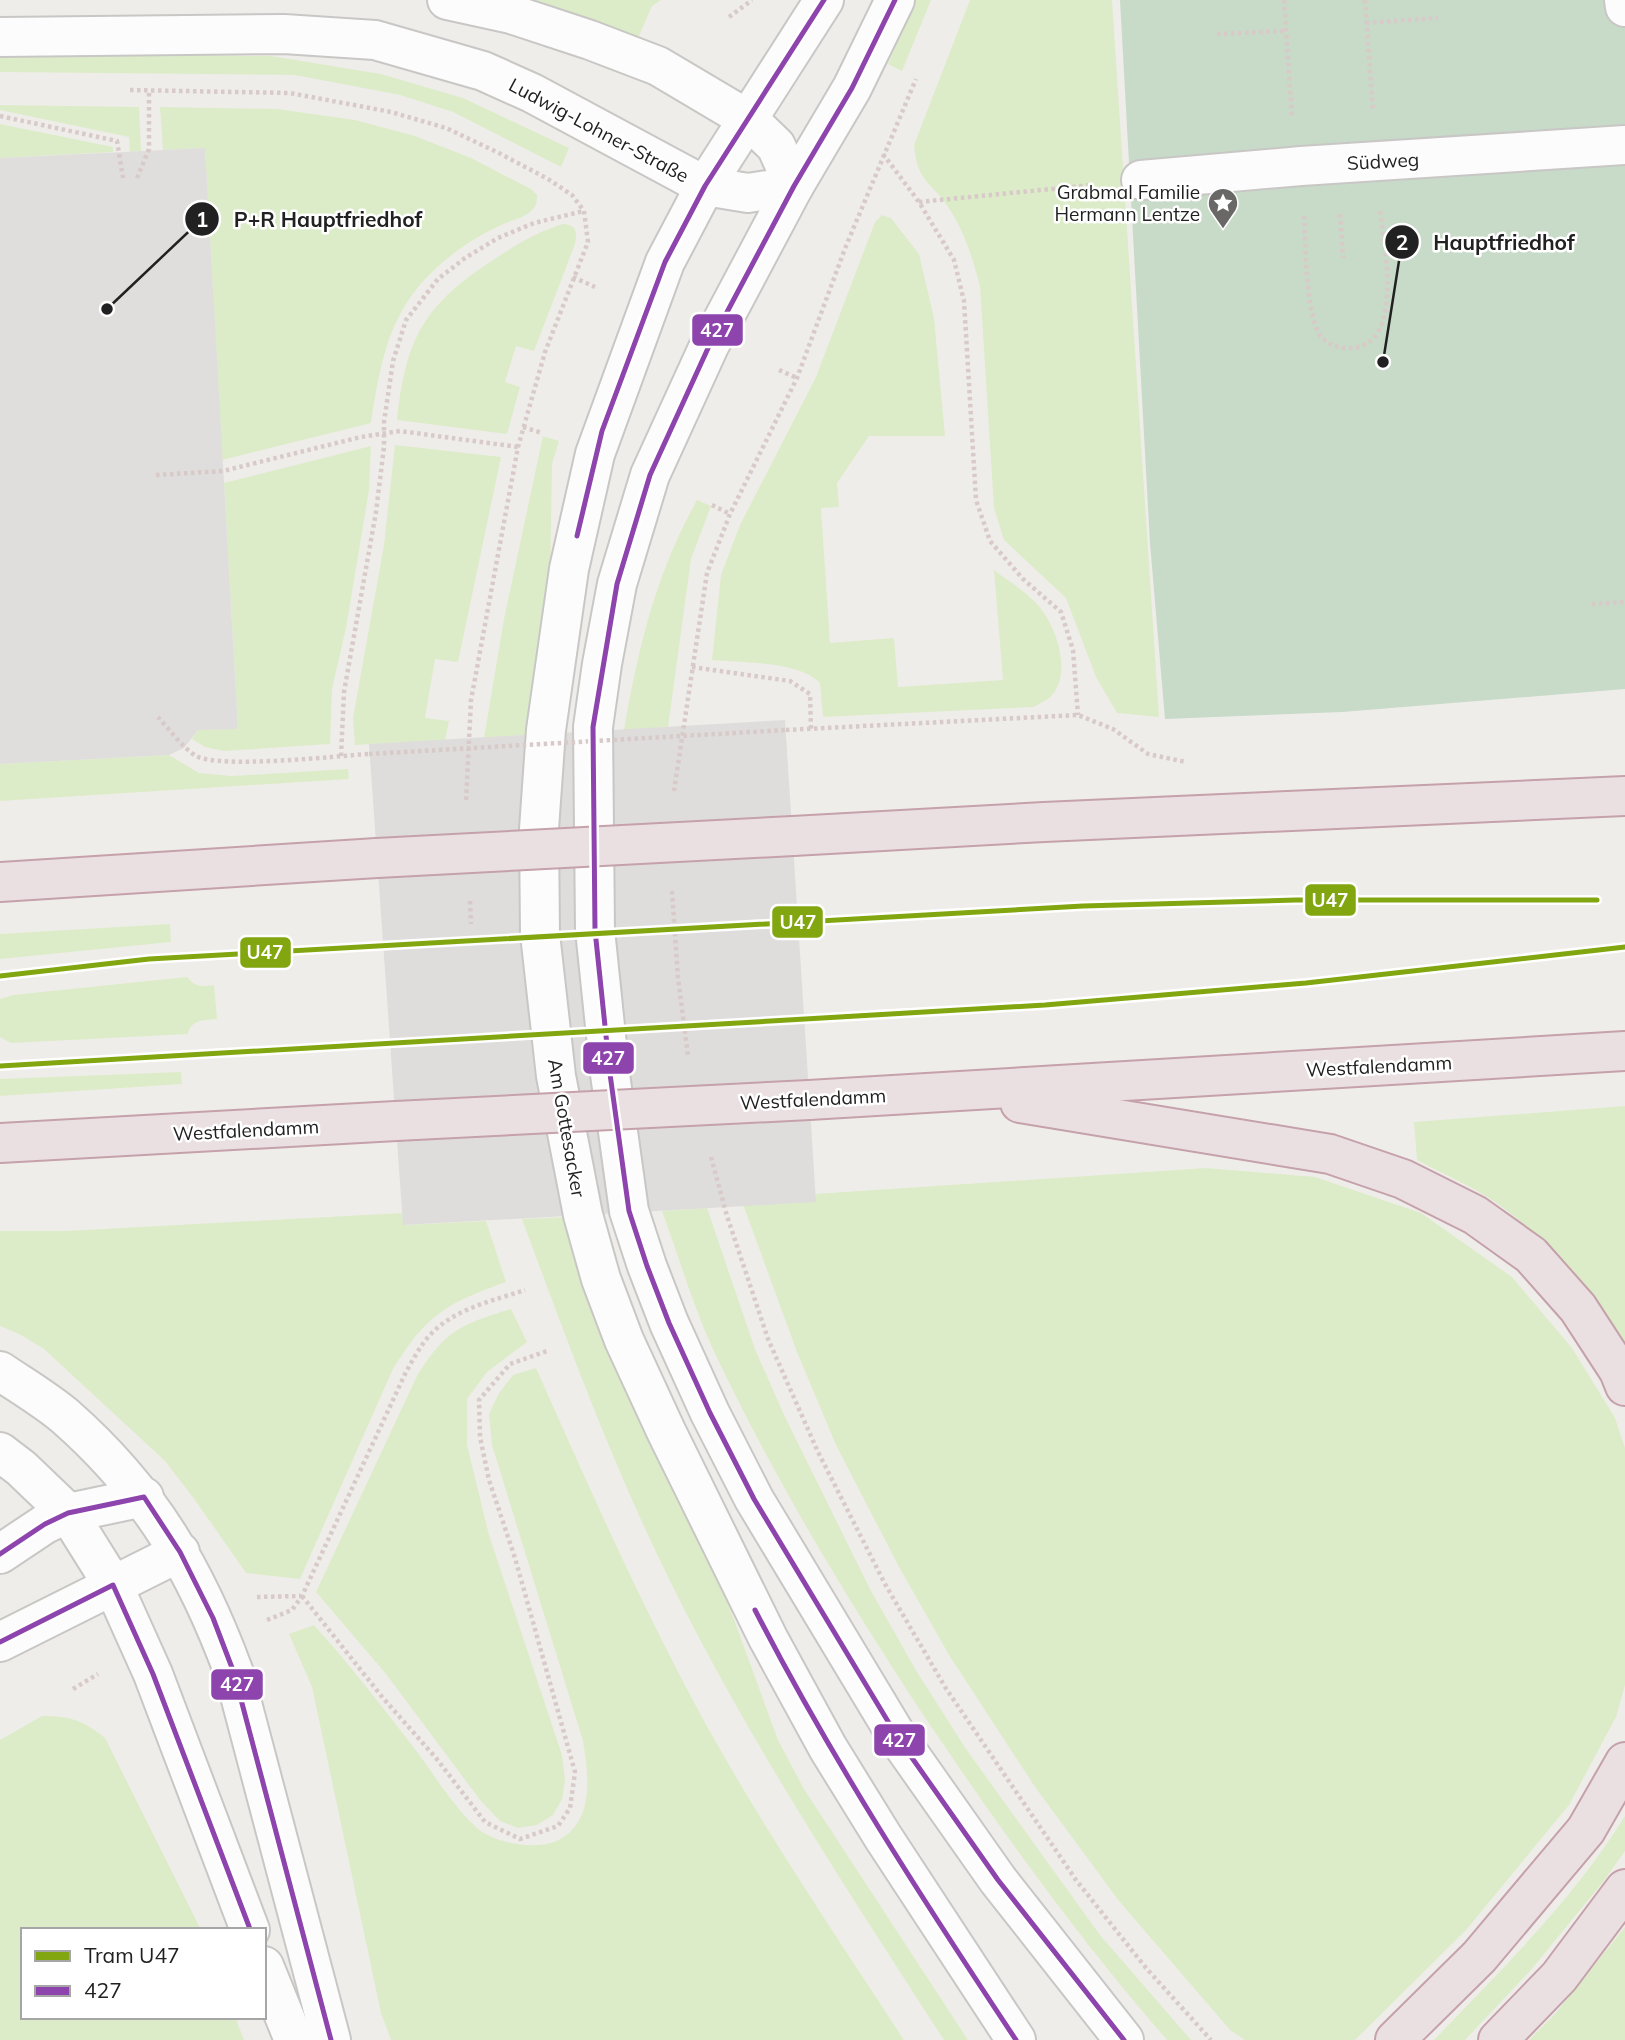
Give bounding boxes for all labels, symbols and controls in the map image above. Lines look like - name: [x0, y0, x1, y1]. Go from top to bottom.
- street label: Ludwig-Lohner-Straße: [505, 72, 693, 188]
- street label: Südweg: [1346, 147, 1420, 175]
- place label: Grabmal Familie Hermann Lentze: [1055, 180, 1200, 226]
- place icon: Grabmal Familie Hermann Lentze: [1206, 186, 1240, 230]
- callout: P+R Hauptfriedhof: [184, 198, 436, 240]
- text: 1: [196, 206, 208, 232]
- text: P+R Hauptfriedhof: [234, 206, 423, 232]
- callout: Hauptfriedhof: [1385, 221, 1589, 263]
- text: 2: [1396, 229, 1408, 255]
- text: Hauptfriedhof: [1433, 229, 1576, 255]
- line badge: 427: [691, 313, 744, 347]
- text: 427: [700, 318, 734, 342]
- line badge: U47: [1304, 883, 1357, 917]
- text: U47: [1312, 888, 1348, 912]
- line badge: U47: [771, 905, 824, 939]
- text: U47: [780, 910, 816, 934]
- line badge: U47: [239, 936, 292, 969]
- text: U47: [247, 940, 283, 964]
- line badge: 427: [582, 1041, 635, 1075]
- text: 427: [591, 1046, 625, 1070]
- street label: Westfalendamm: [1305, 1050, 1453, 1082]
- street label: Am Gottesacker: [543, 1057, 591, 1199]
- street label: Westfalendamm: [739, 1083, 887, 1115]
- street label: Westfalendamm: [172, 1114, 320, 1146]
- line badge: 427: [210, 1668, 264, 1701]
- text: 427: [220, 1672, 254, 1696]
- line badge: 427: [873, 1723, 926, 1757]
- text: 427: [882, 1728, 916, 1752]
- legend: [21, 1928, 266, 2019]
- text: Tram U47: [84, 1942, 180, 1968]
- text: 427: [84, 1977, 122, 2003]

